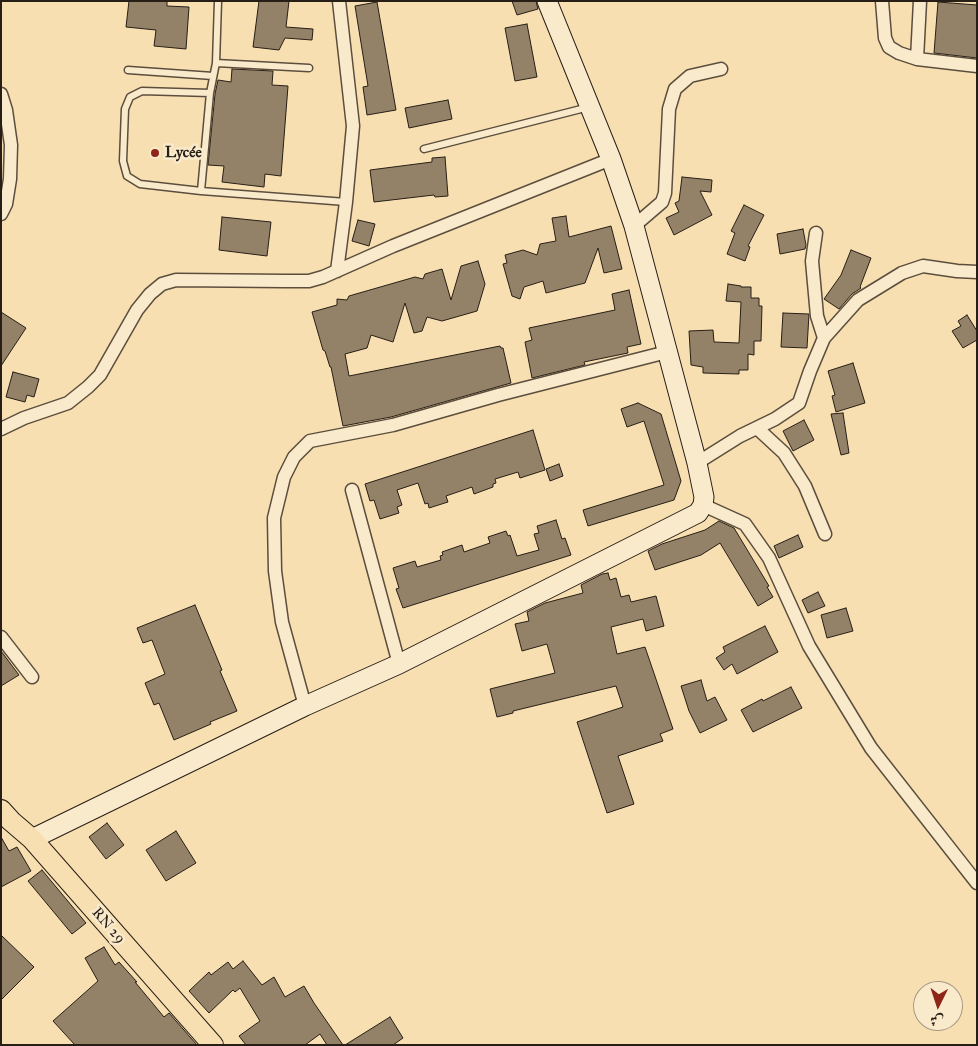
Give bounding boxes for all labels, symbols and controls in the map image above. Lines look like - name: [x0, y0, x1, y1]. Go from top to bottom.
- place label: Lycée: [165, 144, 202, 162]
- marker: Lycée: [149, 147, 161, 159]
- street label: RN 29: [87, 904, 129, 948]
- north arrow: [913, 981, 963, 1031]
- text: ش: [929, 1012, 945, 1029]

